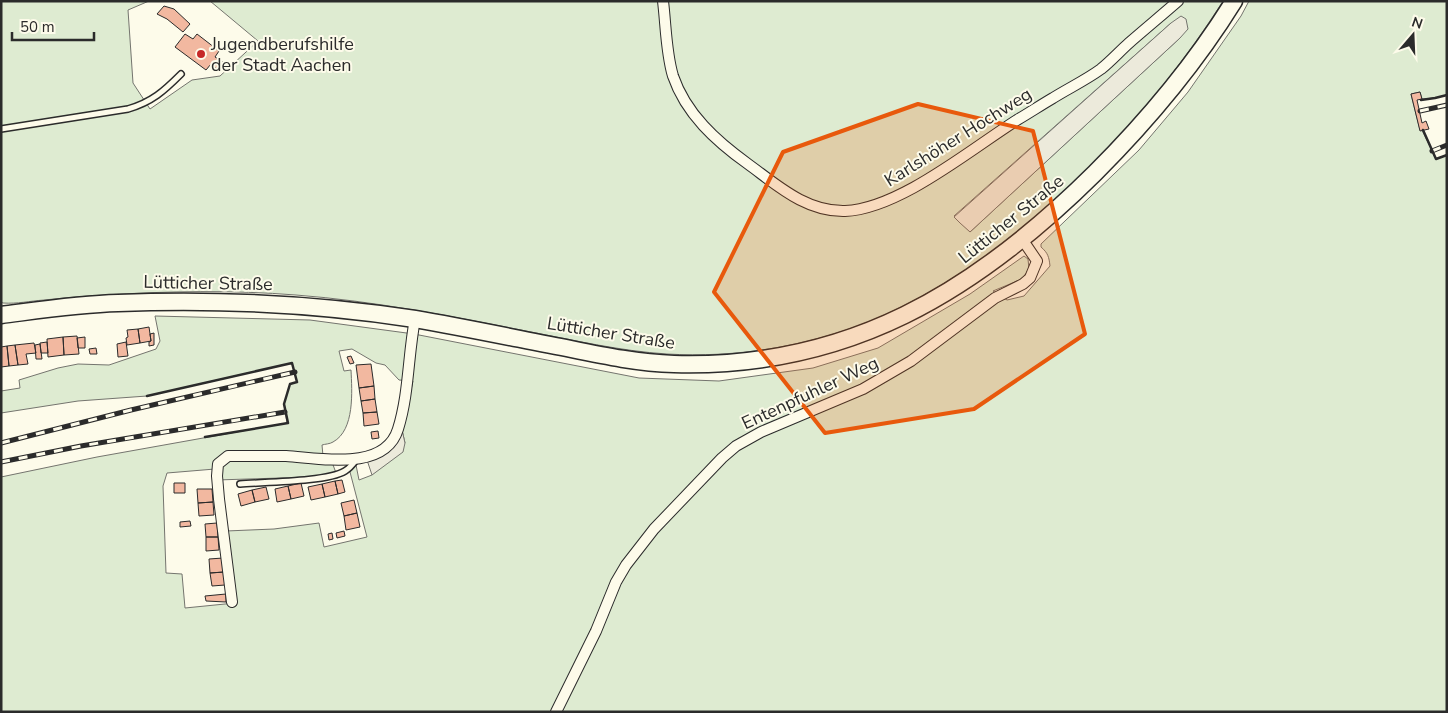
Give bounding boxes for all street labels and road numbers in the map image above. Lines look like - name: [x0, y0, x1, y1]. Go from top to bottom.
- street label: Karlshöher Hochweg: [880, 82, 1036, 192]
- street label: Lütticher Straße: [953, 169, 1069, 269]
- street label: Lütticher Straße: [143, 270, 273, 296]
- street label: Lütticher Straße: [545, 311, 677, 355]
- street label: Entenpfuhler Weg: [738, 351, 882, 435]

